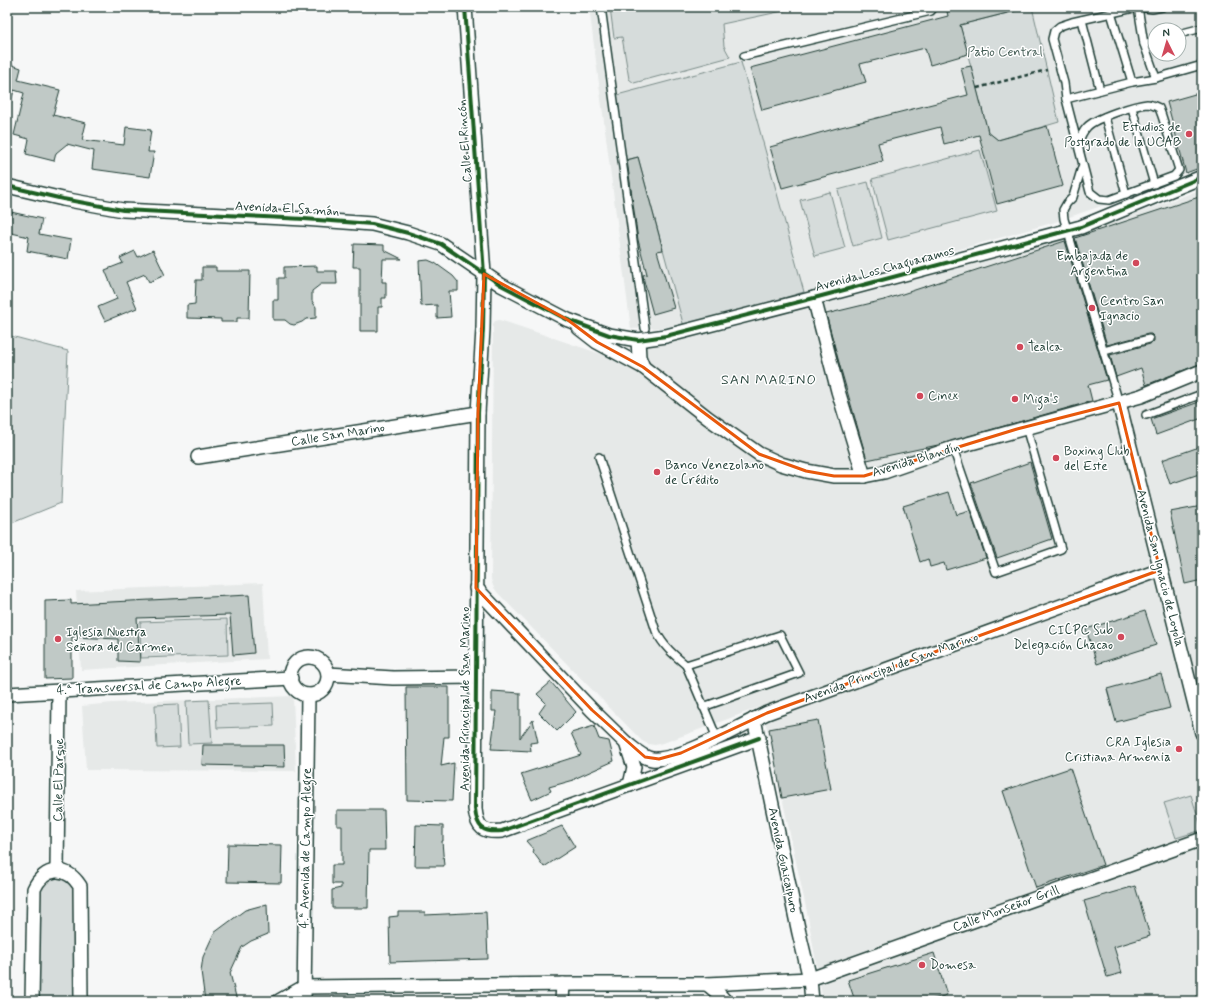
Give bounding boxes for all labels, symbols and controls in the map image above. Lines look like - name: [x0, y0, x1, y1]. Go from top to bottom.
- north arrow: [1147, 22, 1187, 62]
- text: N: [1162, 26, 1170, 40]
- park label: Patio Central: [967, 44, 1043, 61]
- street label: Calle El Rincón: [454, 99, 476, 183]
- place label: Estudios de Postgrado de la UCAB: [1064, 119, 1181, 151]
- marker: Estudios de Postgrado de la UCAB: [1184, 129, 1194, 139]
- street label: Avenida El Samán: [234, 198, 340, 220]
- street label: Avenida Los Chaguaramos: [814, 242, 957, 298]
- place label: Embajada de Argentina: [1056, 248, 1128, 282]
- marker: Embajada de Argentina: [1131, 258, 1141, 268]
- place label: Centro San Ignacio: [1100, 293, 1164, 325]
- marker: Centro San Ignacio: [1087, 303, 1097, 313]
- place label: Tealca: [1028, 339, 1062, 356]
- marker: Tealca: [1015, 342, 1025, 352]
- district label: SAN MARINO: [721, 371, 817, 389]
- place label: Cinex: [928, 388, 959, 405]
- marker: Cinex: [915, 391, 925, 401]
- place label: Miga's: [1023, 391, 1059, 410]
- marker: Miga's: [1010, 394, 1020, 404]
- street label: Calle San Marino: [290, 419, 386, 451]
- street label: Avenida Blandín: [870, 439, 962, 481]
- place label: Boxing Club del Este: [1064, 443, 1130, 475]
- marker: Boxing Club del Este: [1051, 453, 1061, 463]
- place label: Banco Venezolano de Crédito: [665, 457, 764, 489]
- marker: Banco Venezolano de Crédito: [652, 467, 662, 477]
- street label: Avenida San Ignacio de Loyola: [1131, 488, 1188, 649]
- street label: Avenida Principal de San Marino: [457, 607, 474, 791]
- place label: CICPC Sub Delegación Chacao: [1013, 622, 1113, 655]
- place label: Iglesia Nuestra Señora del Carmen: [66, 624, 173, 656]
- street label: Avenida Principal de San Marino: [801, 628, 981, 708]
- marker: CICPC Sub Delegación Chacao: [1116, 632, 1126, 642]
- marker: Iglesia Nuestra Señora del Carmen: [53, 634, 63, 644]
- street label: 4.ª Transversal de Campo Alegre: [56, 673, 242, 701]
- place label: CRA Iglesia Cristiana Armenia: [1065, 734, 1171, 766]
- street label: Calle El Parque: [50, 738, 68, 822]
- marker: CRA Iglesia Cristiana Armenia: [1174, 744, 1184, 754]
- street label: 4.ª Avenida de Campo Alegre: [296, 768, 318, 928]
- street label: Avenida Guaicaipuro: [764, 806, 802, 914]
- street label: Calle Monseñor Grill: [950, 882, 1062, 936]
- place label: Domesa: [930, 957, 976, 974]
- marker: Domesa: [917, 960, 927, 970]

